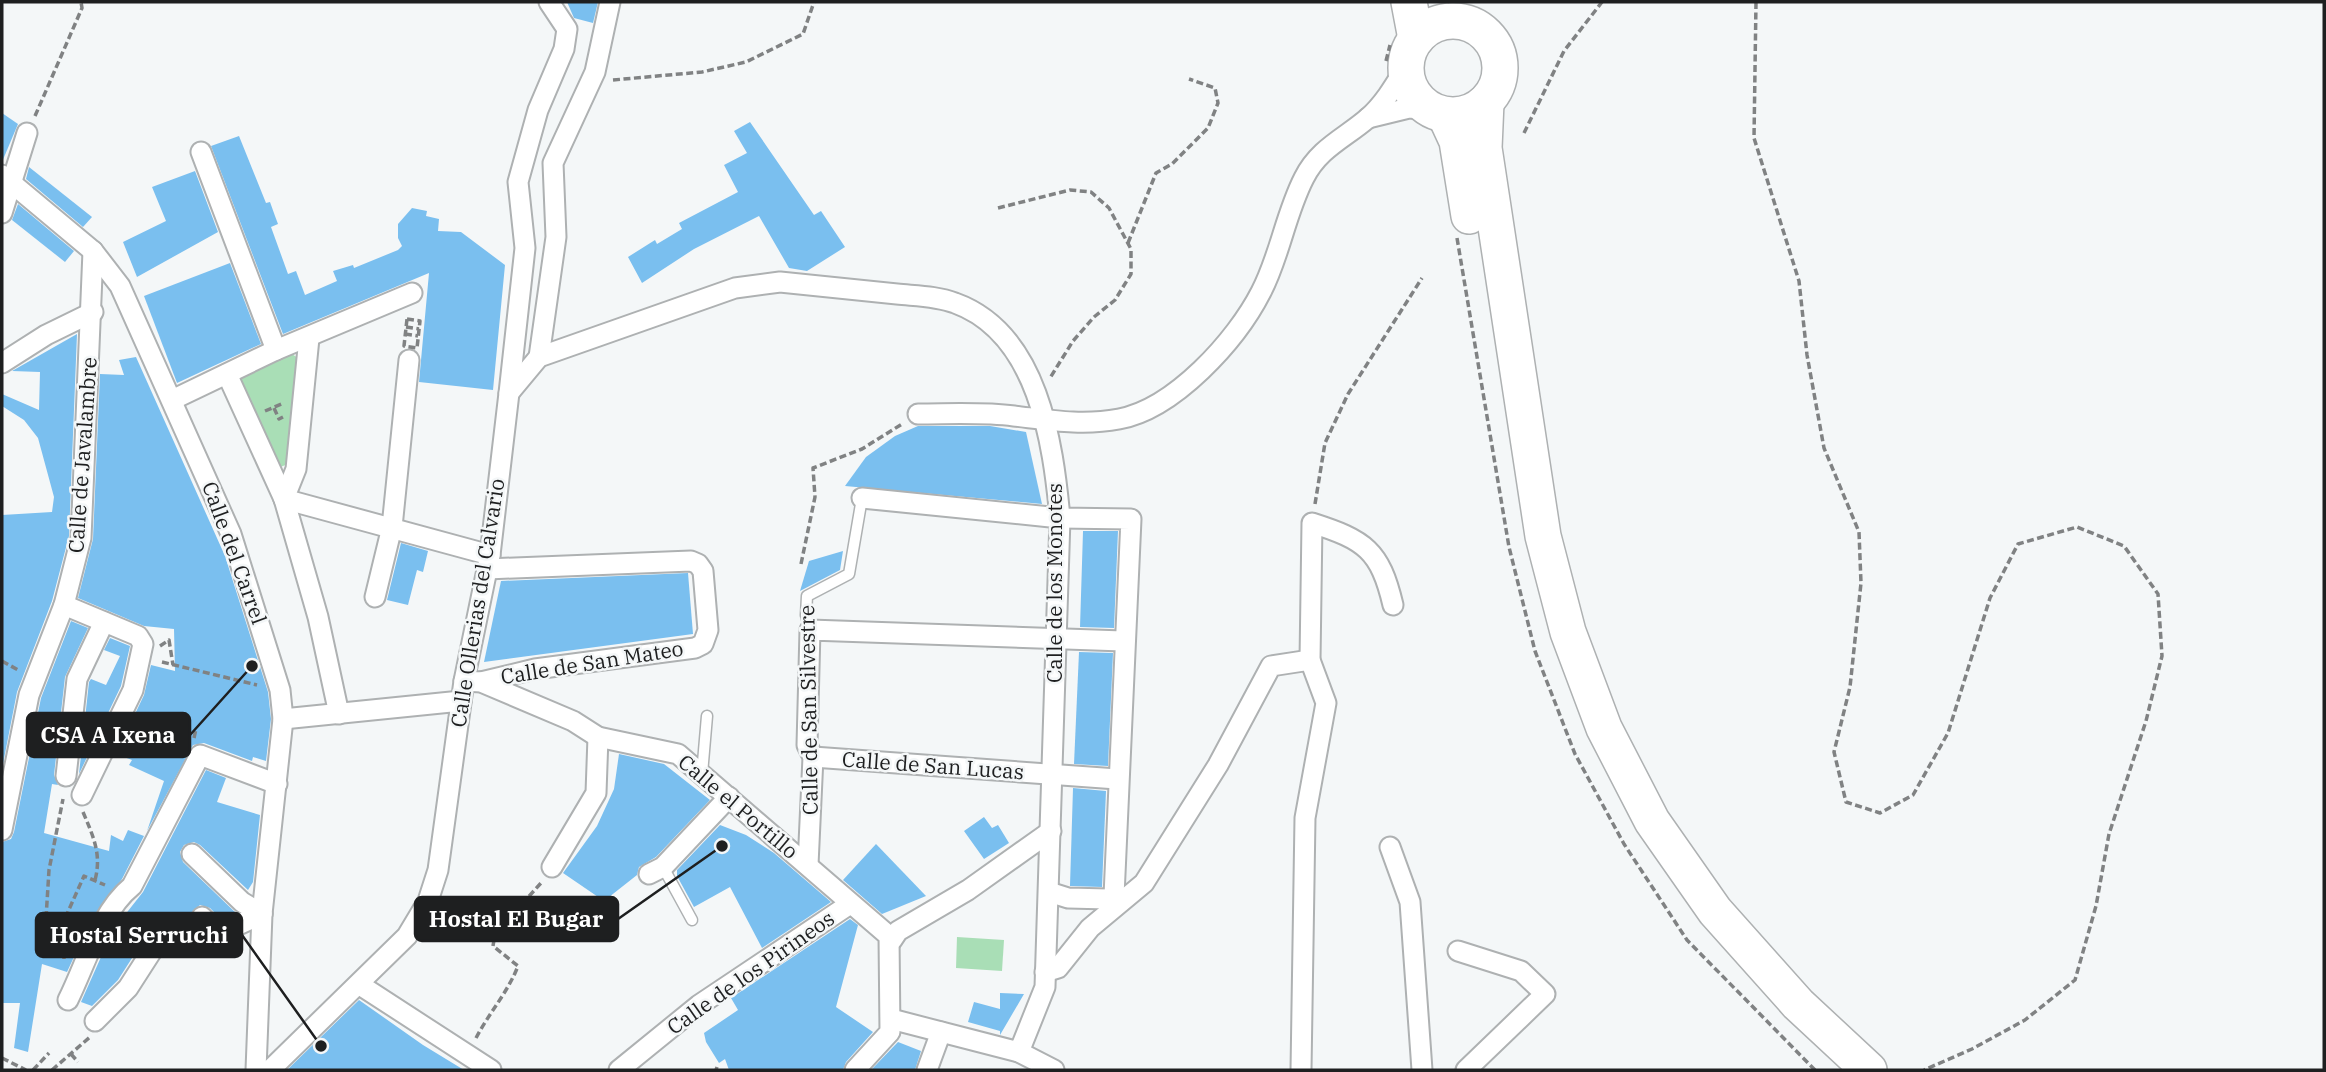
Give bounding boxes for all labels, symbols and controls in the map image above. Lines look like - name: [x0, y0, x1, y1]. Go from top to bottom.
- street label: Calle de Javalambre: [61, 356, 103, 554]
- street label: Calle Ollerias del Calvario: [444, 476, 511, 729]
- street label: Calle del Carrel: [196, 477, 274, 628]
- street label: Calle de los Monotes: [1040, 483, 1068, 683]
- street label: Calle de San Silvestre: [792, 605, 824, 815]
- street label: Calle de San Mateo: [498, 634, 685, 690]
- callout: CSA A Ixena: [27, 713, 190, 757]
- text: CSA A Ixena: [40, 719, 176, 749]
- street label: Calle de San Lucas: [841, 745, 1025, 785]
- street label: Calle el Portillo: [673, 748, 805, 865]
- callout: Hostal El Bugar: [415, 897, 618, 941]
- text: Hostal El Bugar: [429, 903, 604, 933]
- street label: Calle de los Pirineos: [661, 904, 840, 1040]
- callout: Hostal Serruchi: [36, 913, 242, 957]
- text: Hostal Serruchi: [50, 919, 228, 949]

